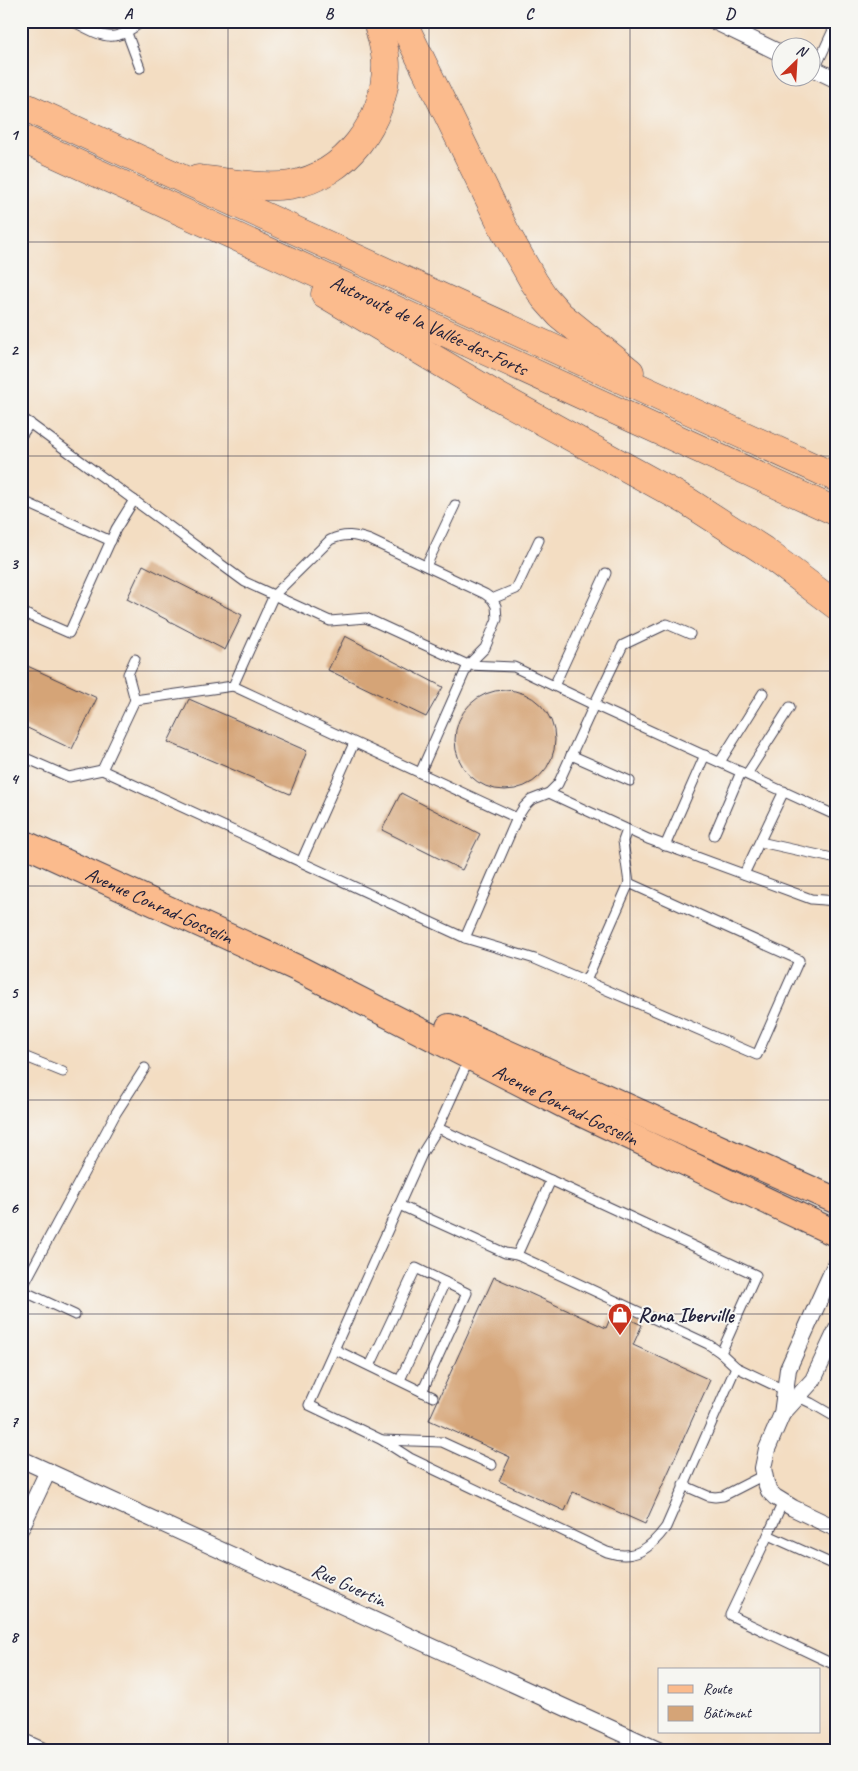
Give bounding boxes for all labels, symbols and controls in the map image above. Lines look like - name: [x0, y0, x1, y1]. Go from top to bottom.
- text: A: [124, 4, 134, 24]
- text: B: [325, 4, 335, 24]
- text: C: [525, 4, 535, 24]
- text: D: [725, 4, 736, 24]
- north arrow: [770, 38, 820, 88]
- text: N: [794, 41, 811, 61]
- text: 1: [10, 125, 19, 145]
- street label: Autoroute de la Vallée-des-Forts: [327, 269, 534, 382]
- text: 2: [10, 340, 19, 360]
- text: 3: [10, 554, 19, 574]
- text: 4: [10, 769, 19, 789]
- street label: Avenue Conrad-Gosselin: [82, 861, 238, 950]
- text: 5: [11, 983, 20, 1003]
- street label: Avenue Conrad-Gosselin: [489, 1058, 643, 1151]
- text: 6: [10, 1198, 19, 1218]
- shop icon: Rona Iberville: [607, 1302, 633, 1336]
- place label: Rona Iberville: [638, 1303, 735, 1328]
- text: 7: [10, 1412, 19, 1432]
- street label: Rue Guertin: [308, 1557, 391, 1614]
- text: 8: [10, 1627, 19, 1647]
- legend: [658, 1668, 820, 1734]
- text: Route: [703, 1680, 733, 1699]
- text: Bâtiment: [703, 1704, 753, 1723]

